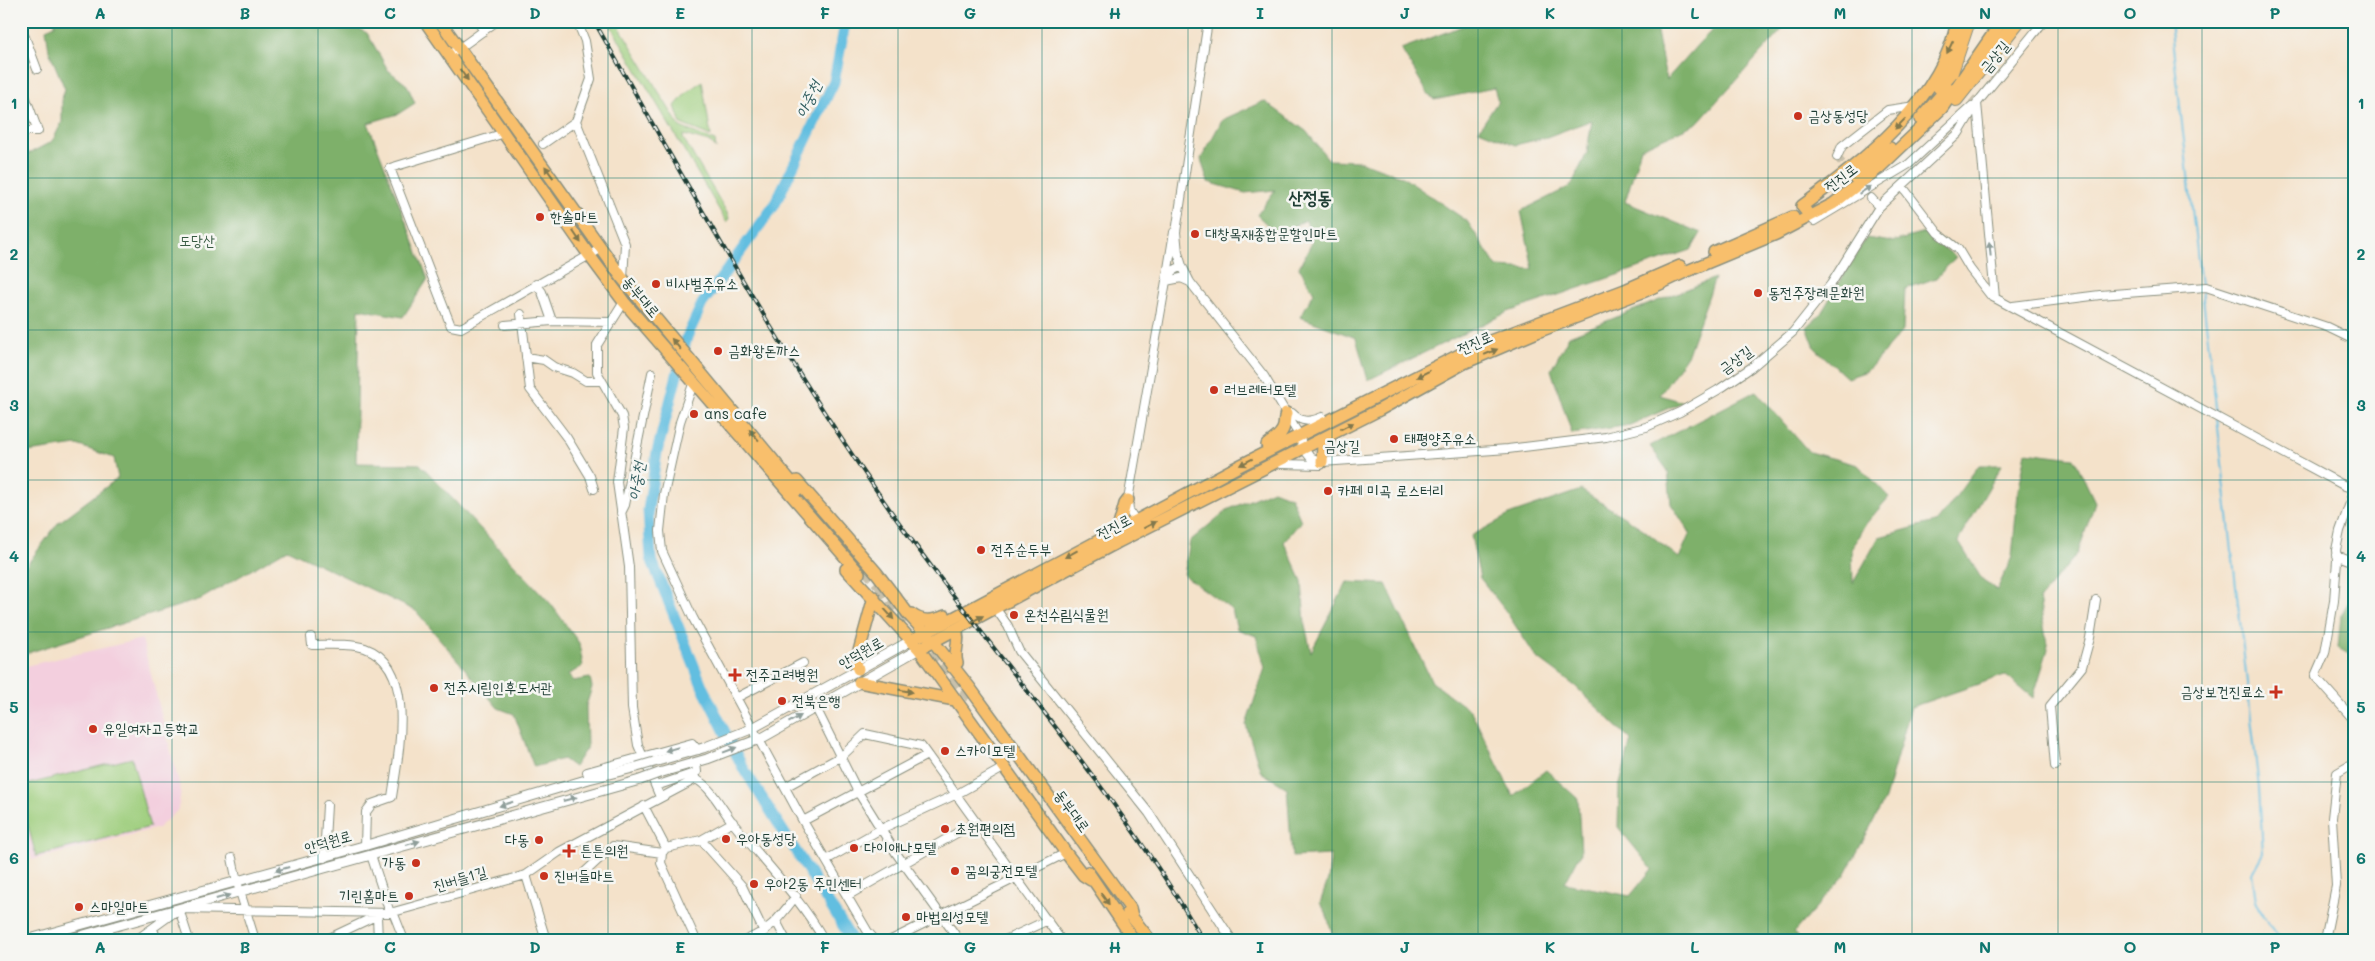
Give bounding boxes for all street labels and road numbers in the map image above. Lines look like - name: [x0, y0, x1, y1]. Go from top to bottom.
- street label: 금상길: [1975, 36, 2013, 77]
- street label: 전진로: [1820, 158, 1861, 196]
- street label: 동부대로: [619, 271, 665, 321]
- street label: 전진로: [1454, 326, 1495, 359]
- street label: 금상길: [1715, 340, 1756, 378]
- street label: 금상길: [1324, 435, 1360, 455]
- street label: 전진로: [1093, 509, 1134, 543]
- street label: 안덕원로: [835, 631, 886, 673]
- street label: 동부대로: [1051, 785, 1095, 836]
- street label: 안덕원로: [302, 825, 354, 857]
- street label: 진버들1길: [431, 861, 489, 895]

